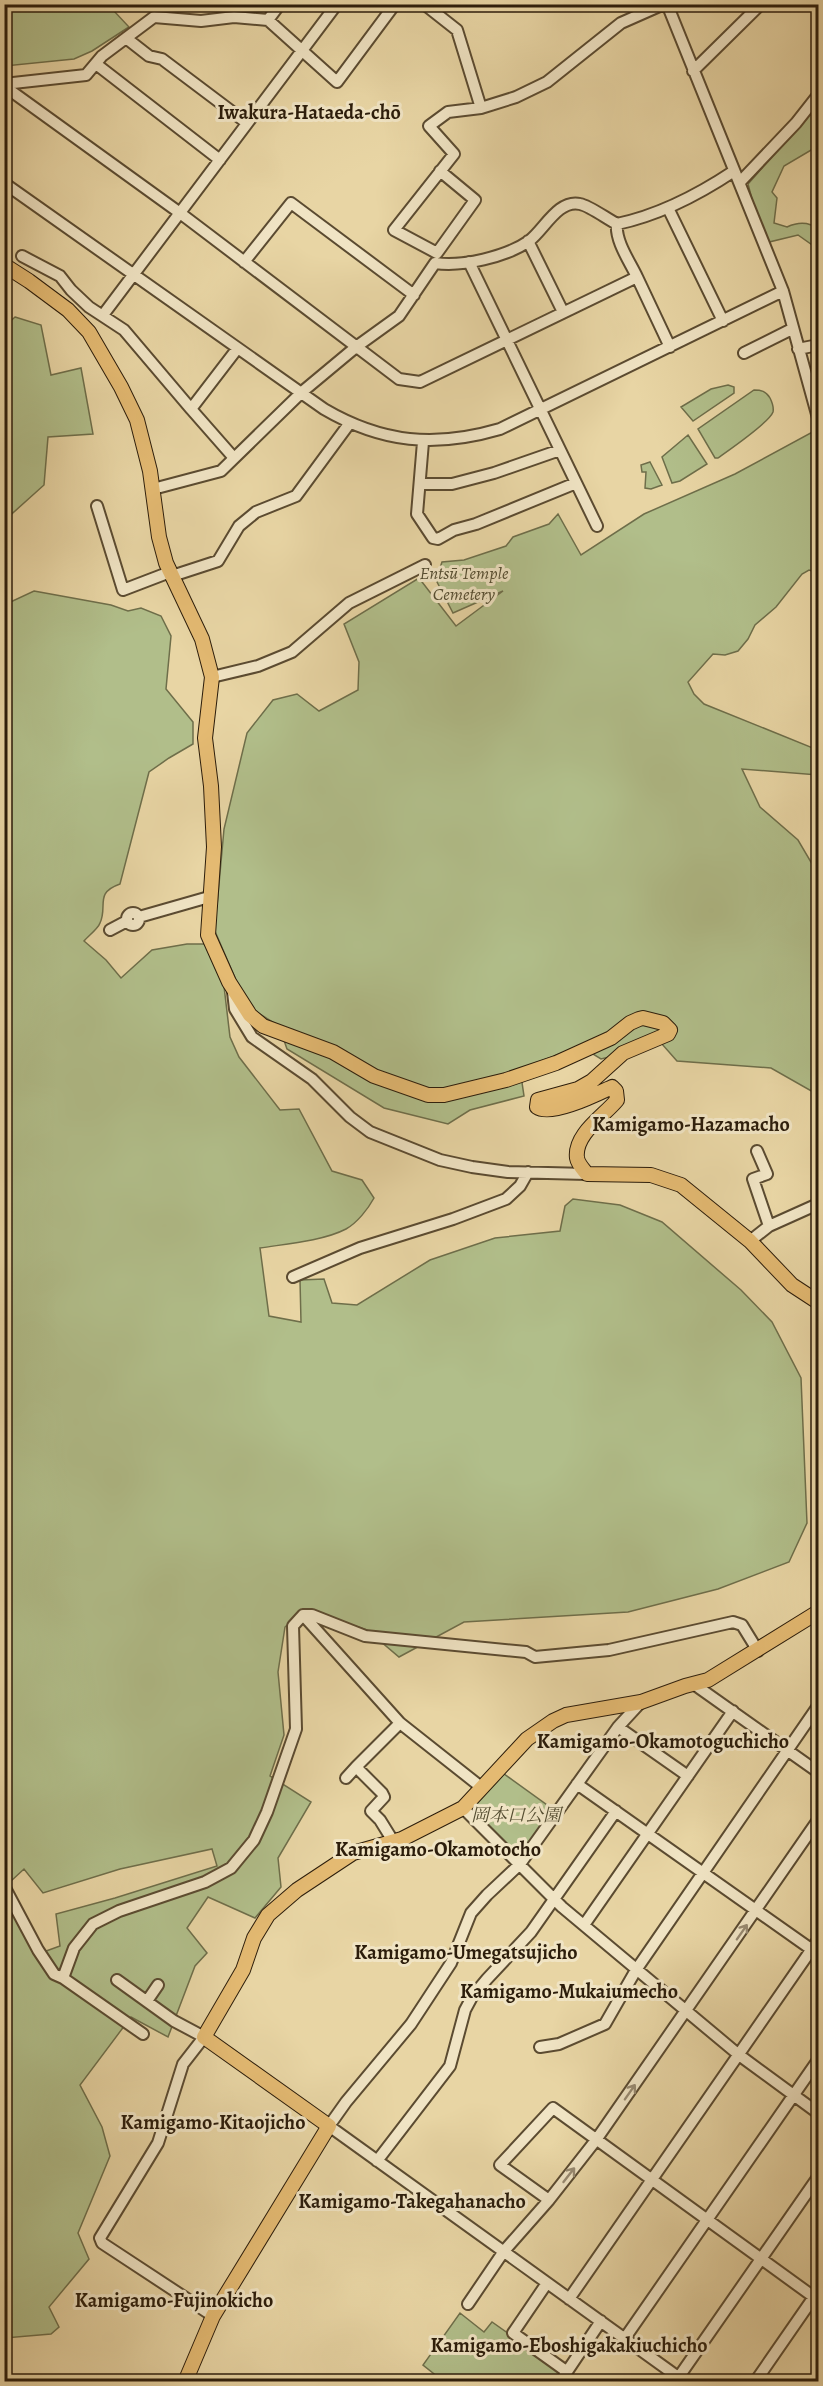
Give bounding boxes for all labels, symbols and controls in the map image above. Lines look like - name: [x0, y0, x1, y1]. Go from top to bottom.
- district label: Iwakura-Hataeda-chō: [217, 99, 401, 126]
- park label: Entsū Temple Cemetery: [419, 561, 509, 606]
- district label: Kamigamo-Hazamacho: [592, 1111, 790, 1138]
- district label: Kamigamo-Okamotoguchicho: [537, 1728, 789, 1755]
- park label: 岡本口公園: [471, 1803, 564, 1827]
- district label: Kamigamo-Okamotocho: [335, 1836, 541, 1863]
- one-way arrow: [736, 1924, 748, 1941]
- district label: Kamigamo-Umegatsujicho: [354, 1939, 578, 1966]
- district label: Kamigamo-Mukaiumecho: [460, 1978, 678, 2005]
- one-way arrow: [624, 2084, 636, 2100]
- district label: Kamigamo-Kitaojicho: [121, 2109, 305, 2136]
- one-way arrow: [563, 2167, 576, 2183]
- district label: Kamigamo-Takegahanacho: [298, 2188, 526, 2215]
- district label: Kamigamo-Fujinokicho: [75, 2287, 273, 2314]
- district label: Kamigamo-Eboshigakakiuchicho: [430, 2332, 708, 2359]

